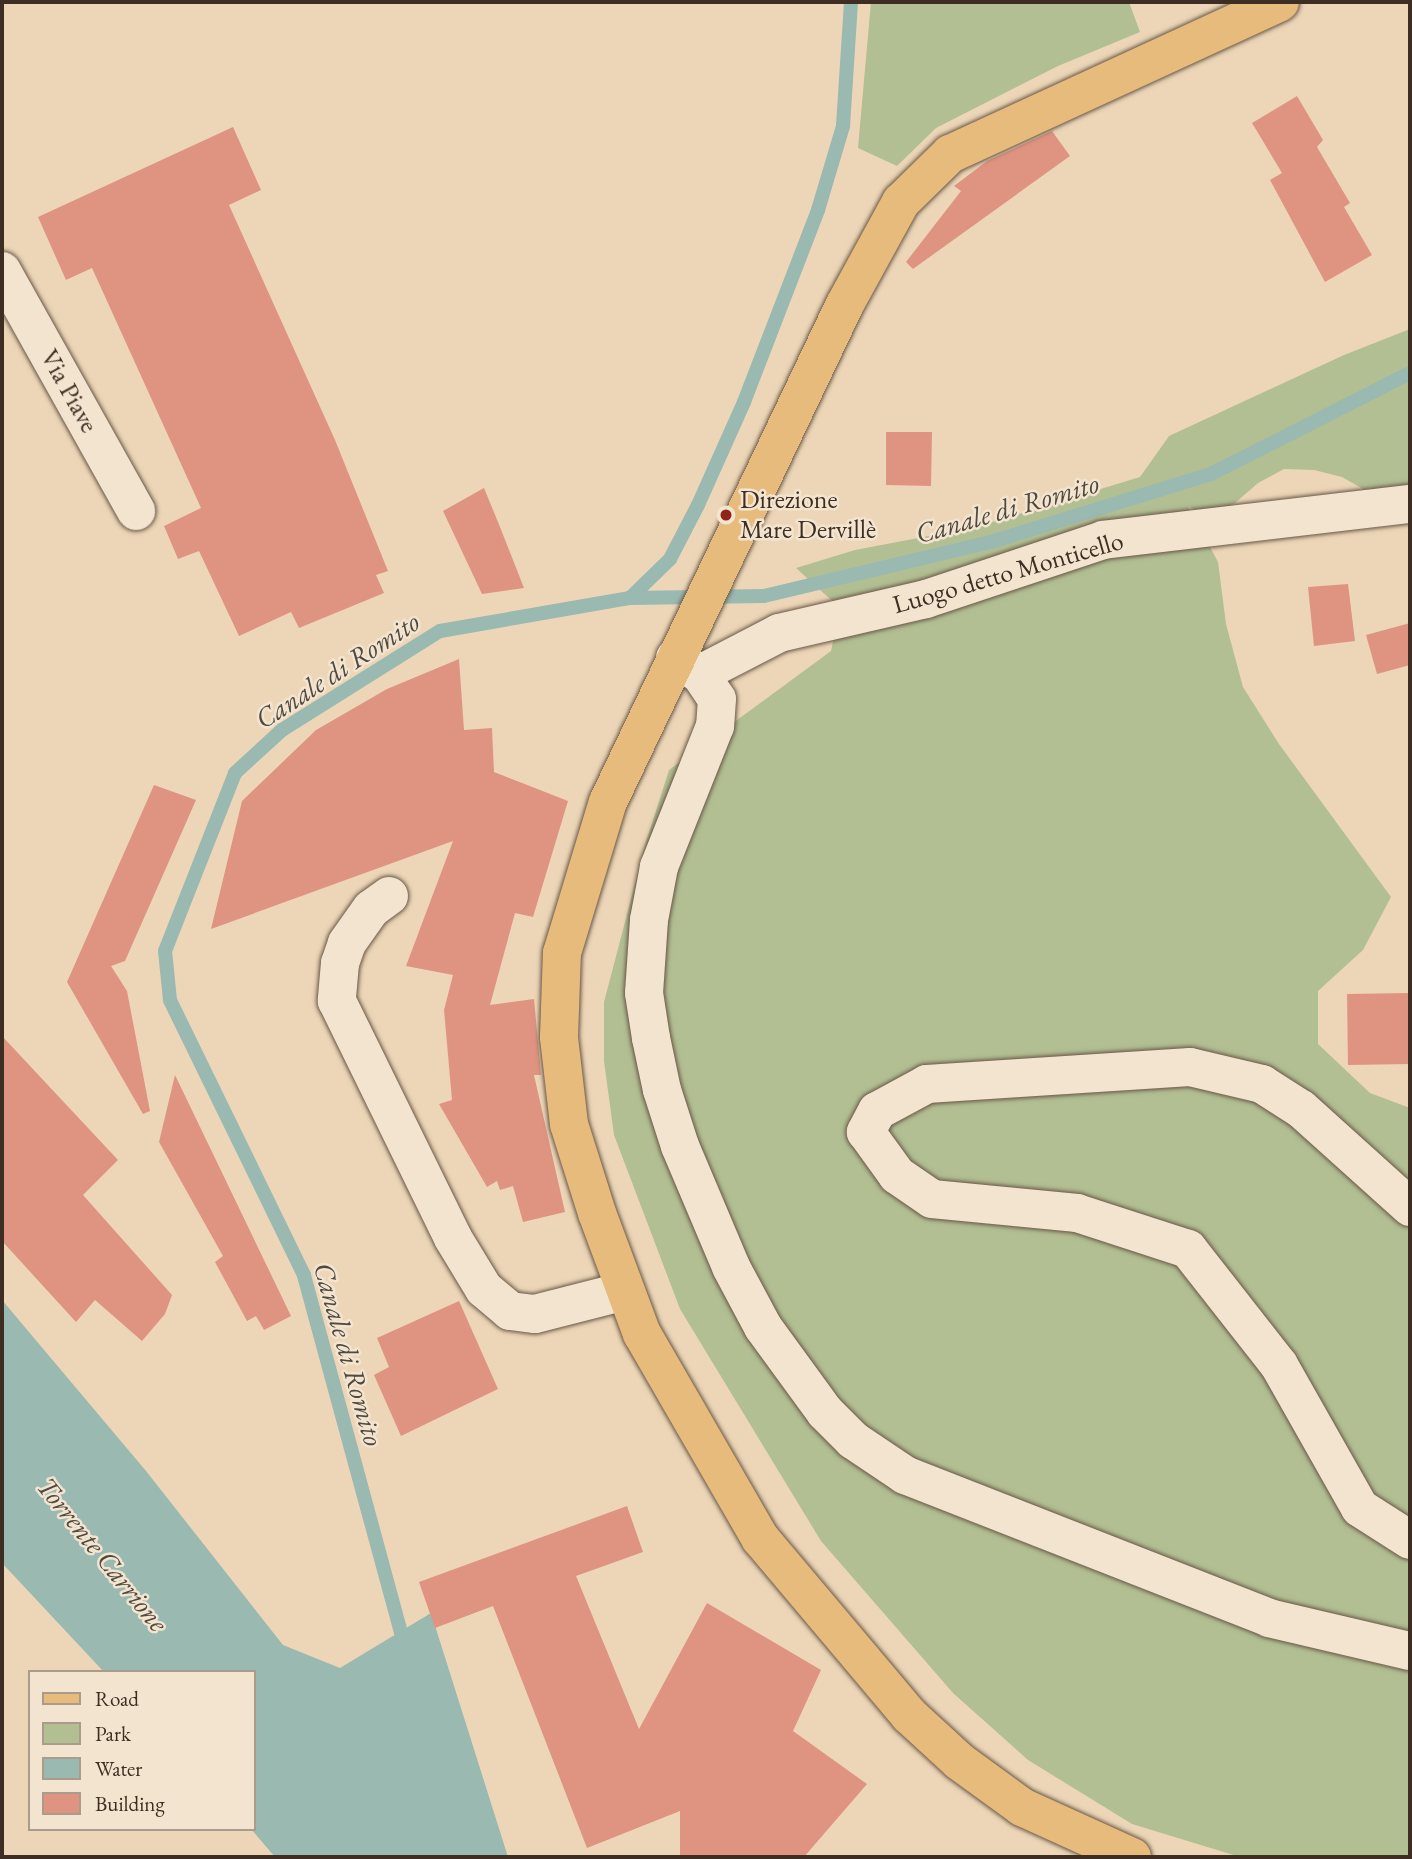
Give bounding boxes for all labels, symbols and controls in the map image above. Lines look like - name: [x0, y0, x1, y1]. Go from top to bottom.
- street label: Via Piave: [33, 344, 105, 438]
- water label: Canale di Romito: [911, 466, 1103, 550]
- place label: Direzione Mare Dervillè: [740, 484, 876, 546]
- marker: Direzione Mare Dervillè: [718, 507, 734, 523]
- street label: Luogo detto Monticello: [889, 525, 1127, 621]
- water label: Canale di Romito: [248, 604, 426, 736]
- water label: Canale di Romito: [307, 1258, 391, 1450]
- water label: Torrente Carrione: [30, 1470, 176, 1638]
- legend: [28, 1670, 256, 1831]
- text: Road: [95, 1685, 139, 1712]
- text: Park: [95, 1720, 131, 1747]
- text: Water: [95, 1755, 142, 1782]
- text: Building: [95, 1790, 165, 1817]

